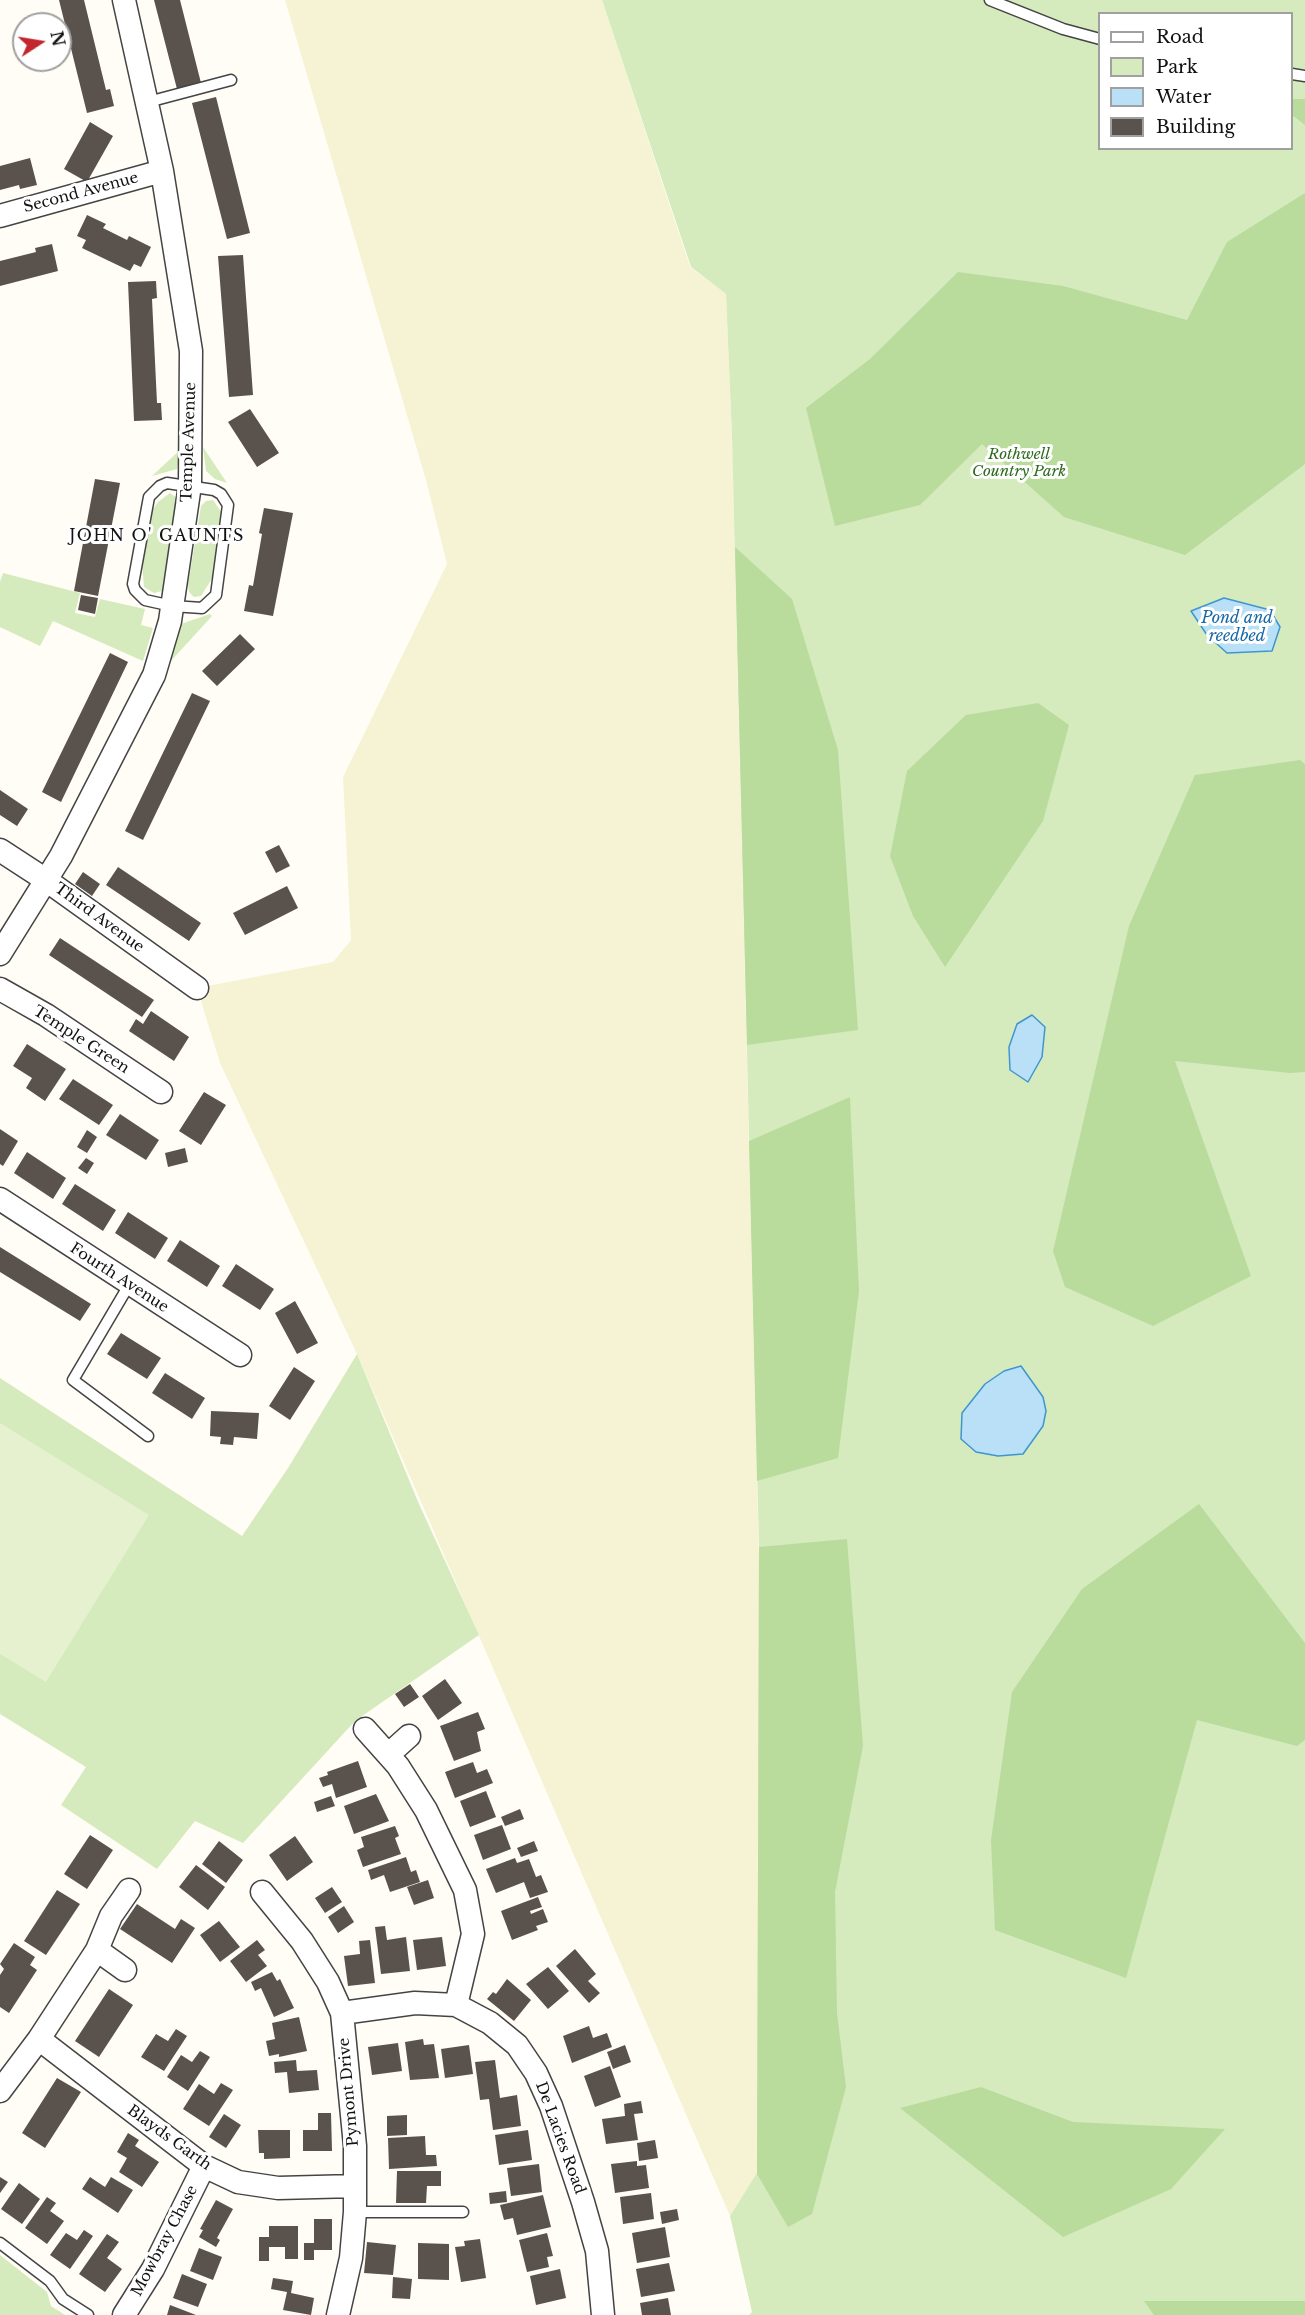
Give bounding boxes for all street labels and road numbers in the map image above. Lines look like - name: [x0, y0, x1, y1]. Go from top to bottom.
- street label: Second Avenue: [22, 169, 140, 217]
- street label: Temple Avenue: [178, 382, 200, 502]
- street label: Third Avenue: [51, 880, 147, 956]
- street label: Temple Green: [30, 1002, 132, 1078]
- street label: Fourth Avenue: [66, 1239, 172, 1317]
- street label: Pymont Drive: [335, 2037, 363, 2147]
- street label: De Lacies Road: [531, 2079, 589, 2197]
- street label: Blayds Garth: [123, 2102, 215, 2174]
- street label: Mowbray Chase: [128, 2182, 202, 2300]

